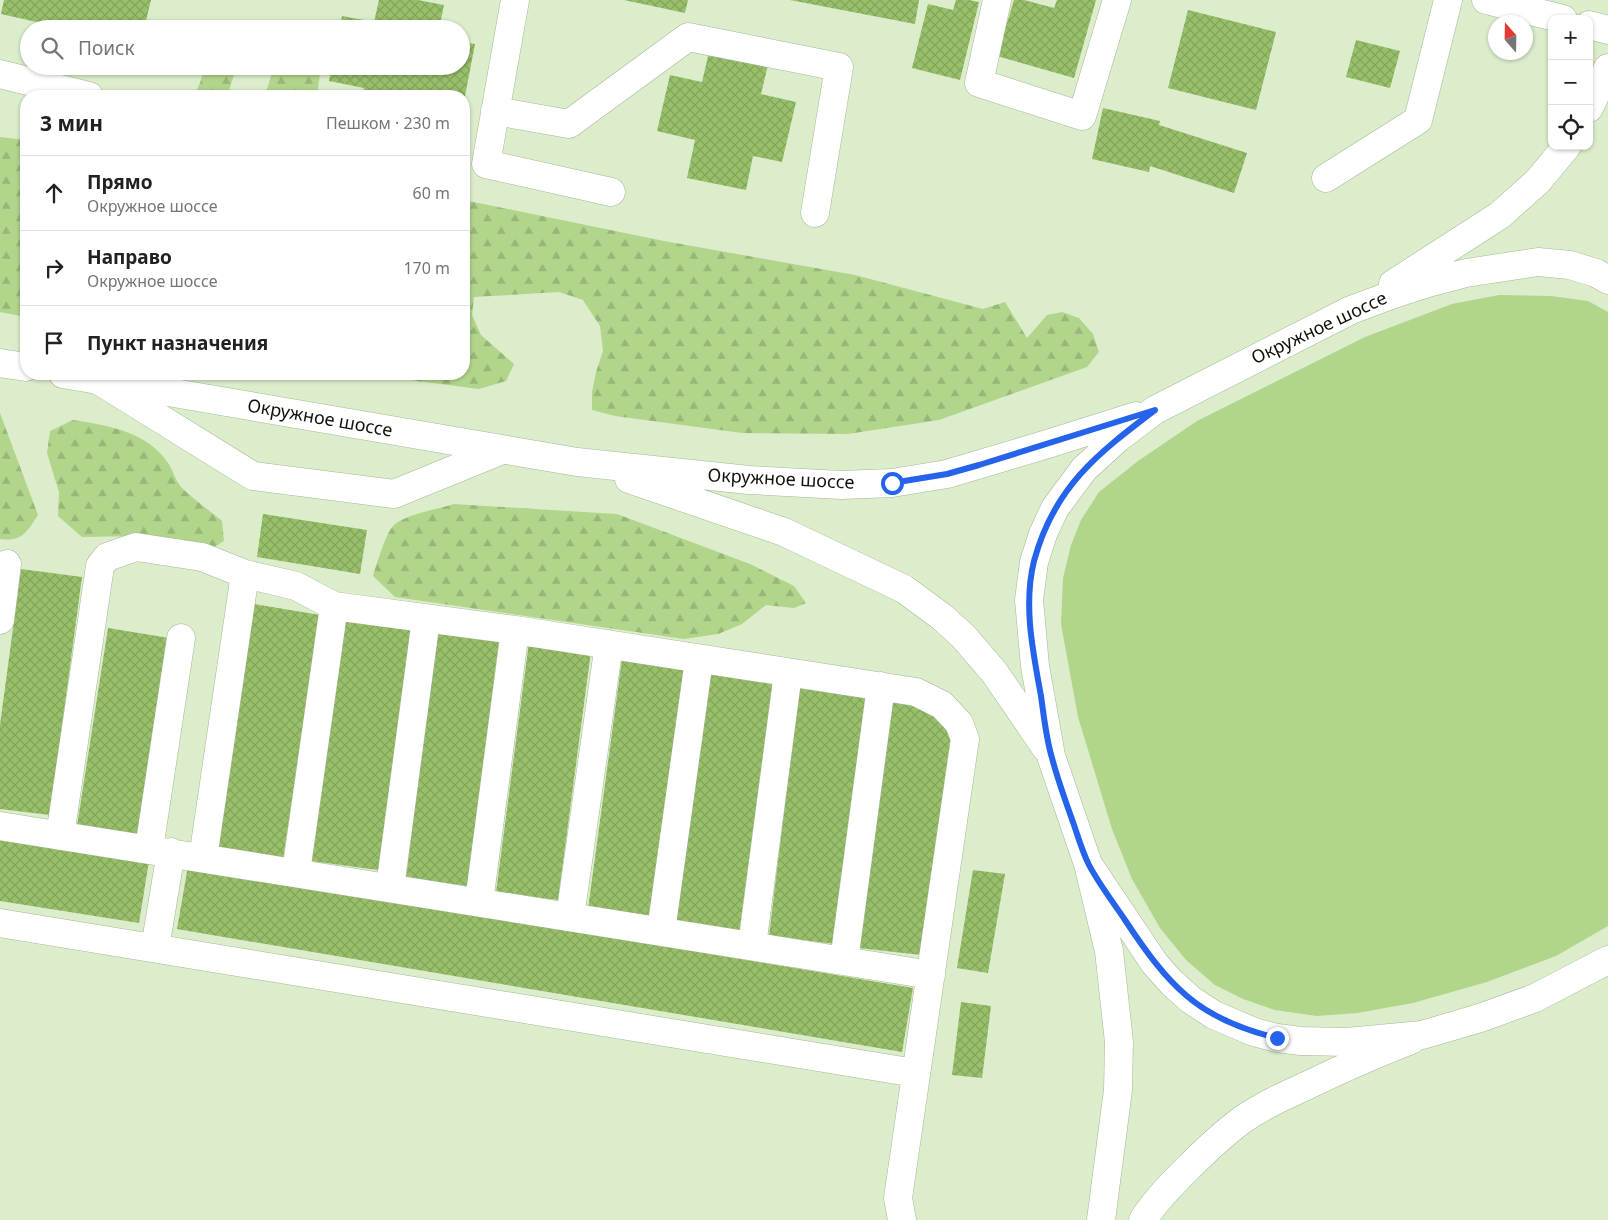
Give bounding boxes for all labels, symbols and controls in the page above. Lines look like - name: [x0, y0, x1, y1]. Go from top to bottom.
- north arrow: [1488, 15, 1533, 60]
- map controls: [1548, 15, 1593, 150]
- button: +: [1548, 15, 1593, 60]
- search box: [20, 20, 470, 75]
- icon: search: [38, 34, 66, 62]
- text: Поиск: [78, 35, 134, 61]
- button: −: [1548, 60, 1593, 105]
- button: locate: [1548, 105, 1593, 150]
- text: 3 мин: [40, 109, 103, 137]
- text: Пешком · 230 m: [326, 112, 450, 134]
- text: Прямо: [87, 169, 153, 195]
- icon: ahead: [40, 179, 68, 207]
- text: 60 m: [413, 182, 450, 204]
- text: Окружное шоссе: [87, 195, 218, 217]
- text: Направо: [87, 244, 172, 270]
- icon: right: [40, 254, 68, 282]
- text: 170 m: [403, 257, 450, 279]
- text: Окружное шоссе: [87, 270, 218, 292]
- street label: Окружное шоссе: [1247, 285, 1390, 369]
- icon: arrive: [40, 329, 68, 357]
- text: Пункт назначения: [87, 330, 268, 356]
- street label: Окружное шоссе: [246, 392, 395, 442]
- street label: Окружное шоссе: [707, 462, 855, 494]
- route start: [881, 472, 904, 495]
- route end: [1266, 1027, 1289, 1050]

